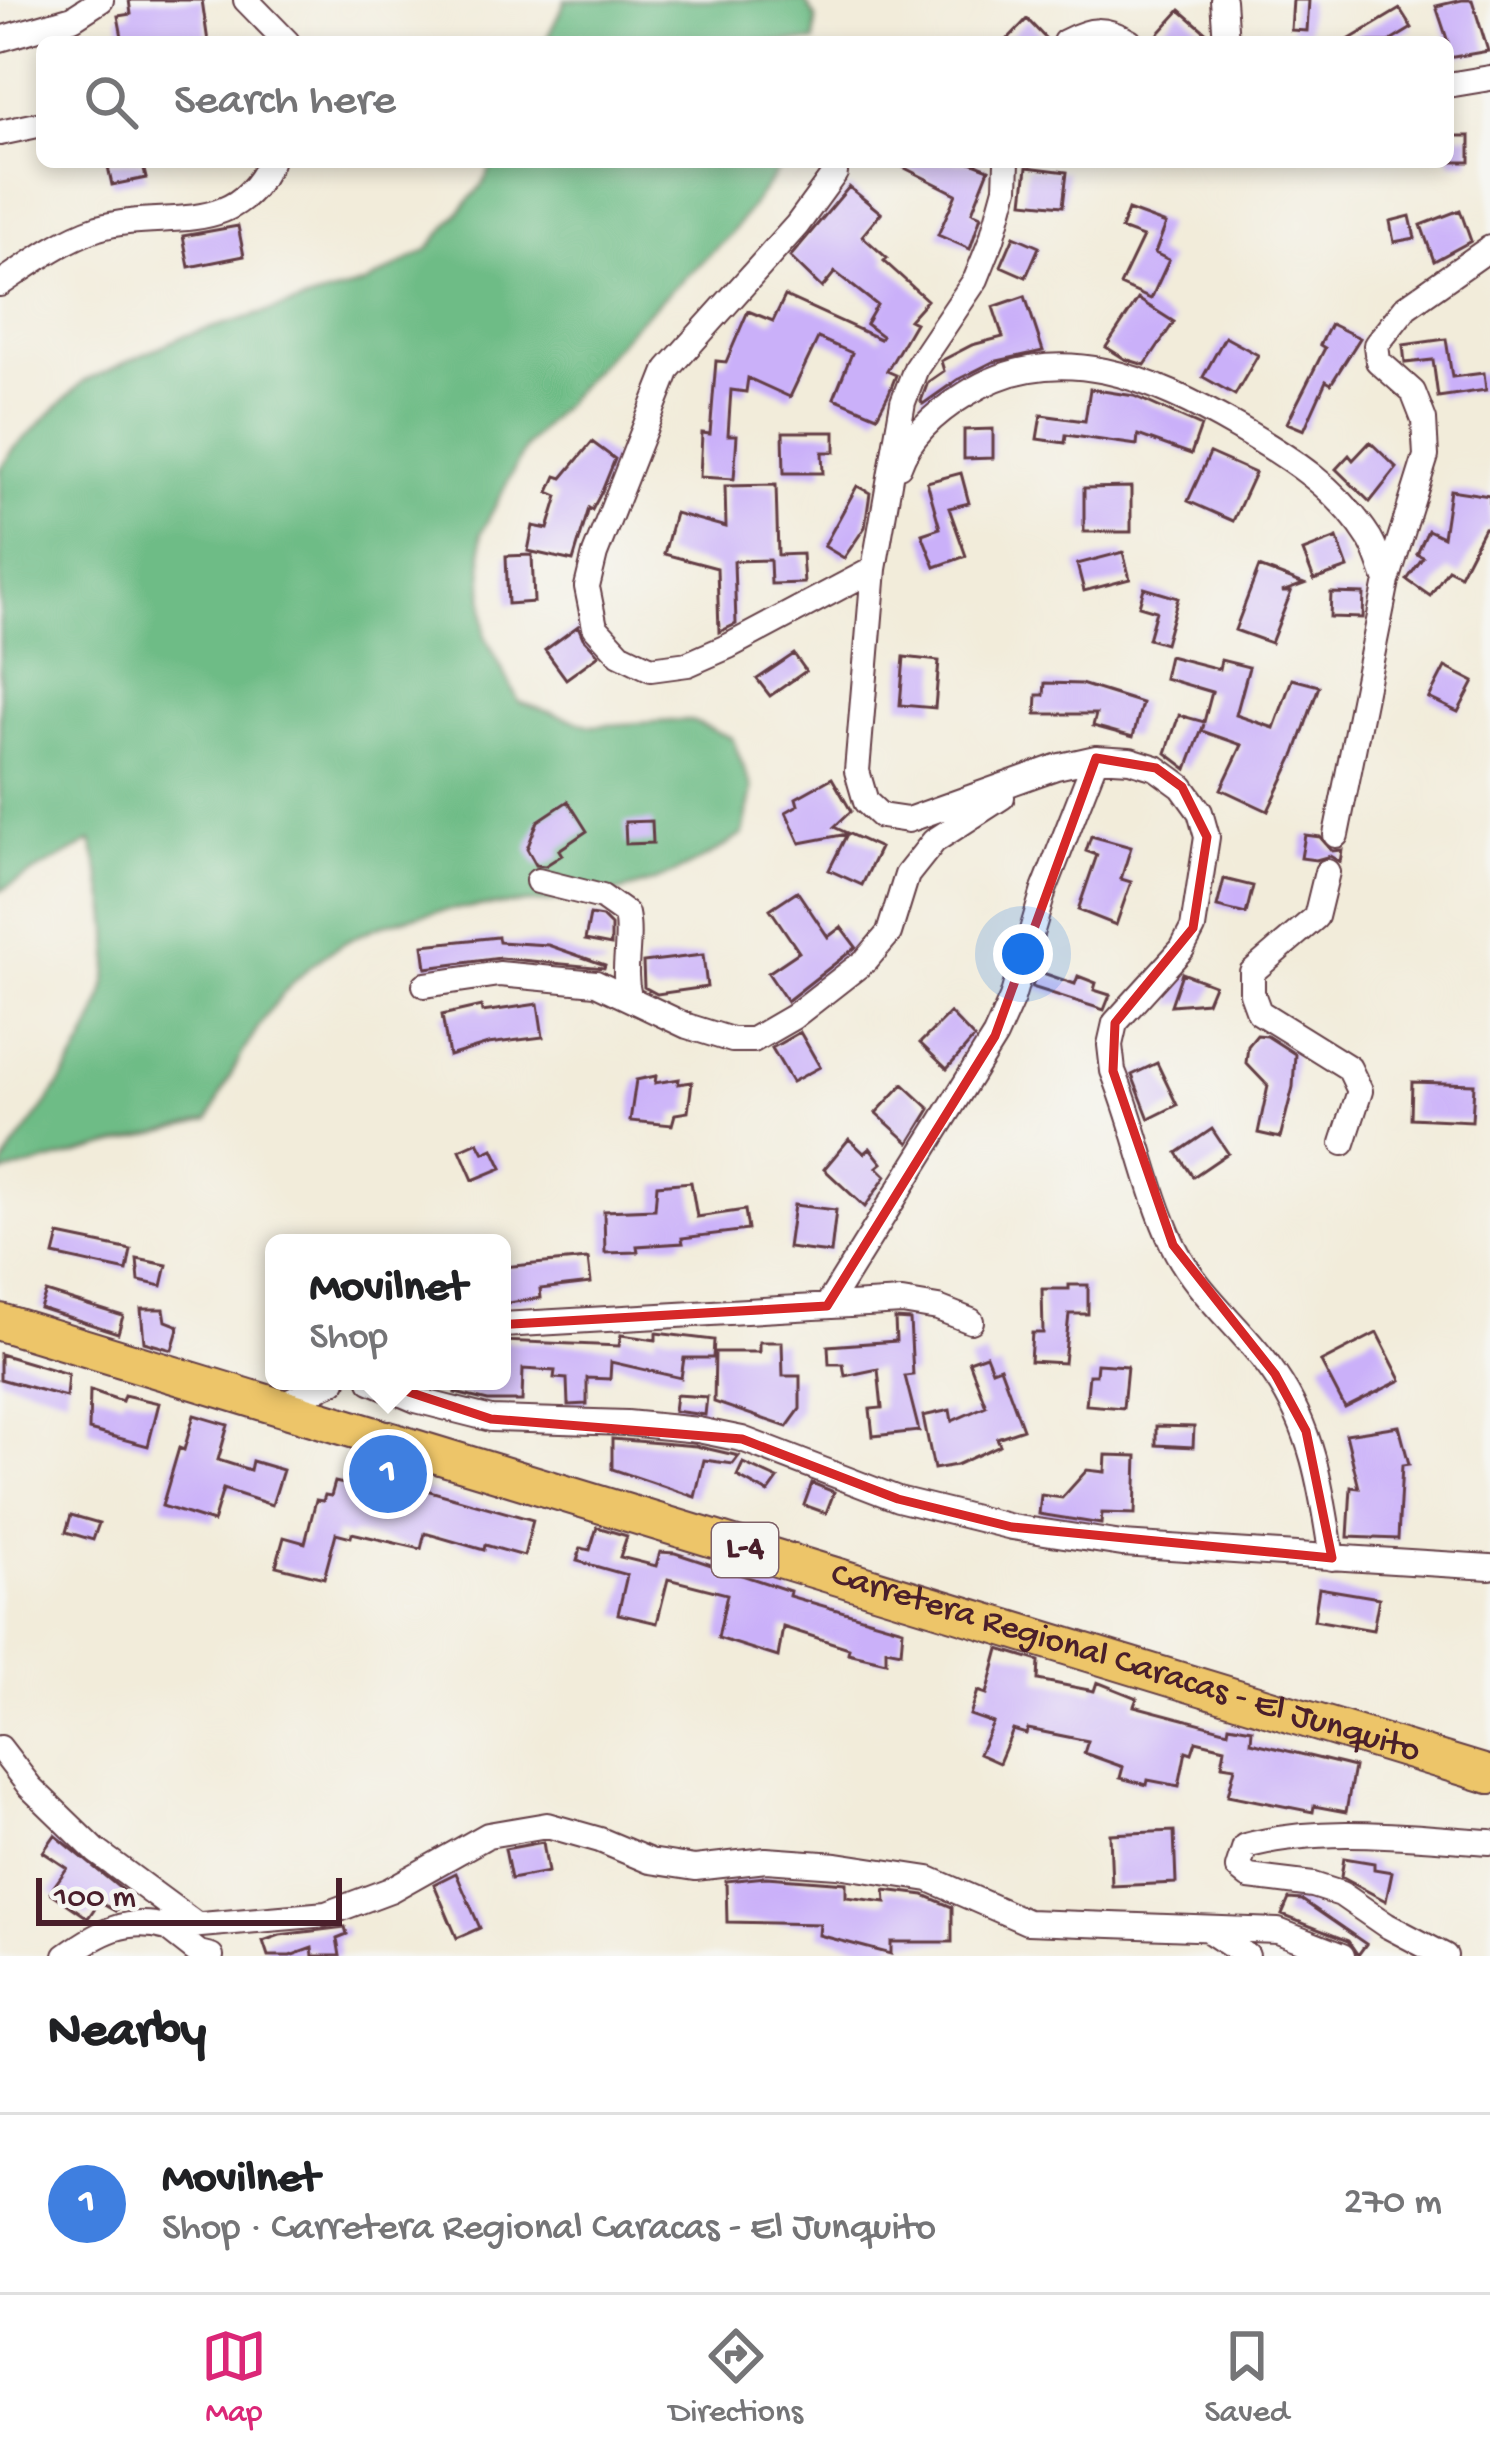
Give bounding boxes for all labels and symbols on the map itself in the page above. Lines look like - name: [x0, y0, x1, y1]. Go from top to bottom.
- your location: [993, 924, 1053, 984]
- pin: 1: [349, 1429, 427, 1519]
- road number: L-4: [712, 1523, 778, 1577]
- street label: Carretera Regional Caracas - El Junquito: [825, 1554, 1425, 1774]
- scale bar: [36, 1872, 342, 1925]

